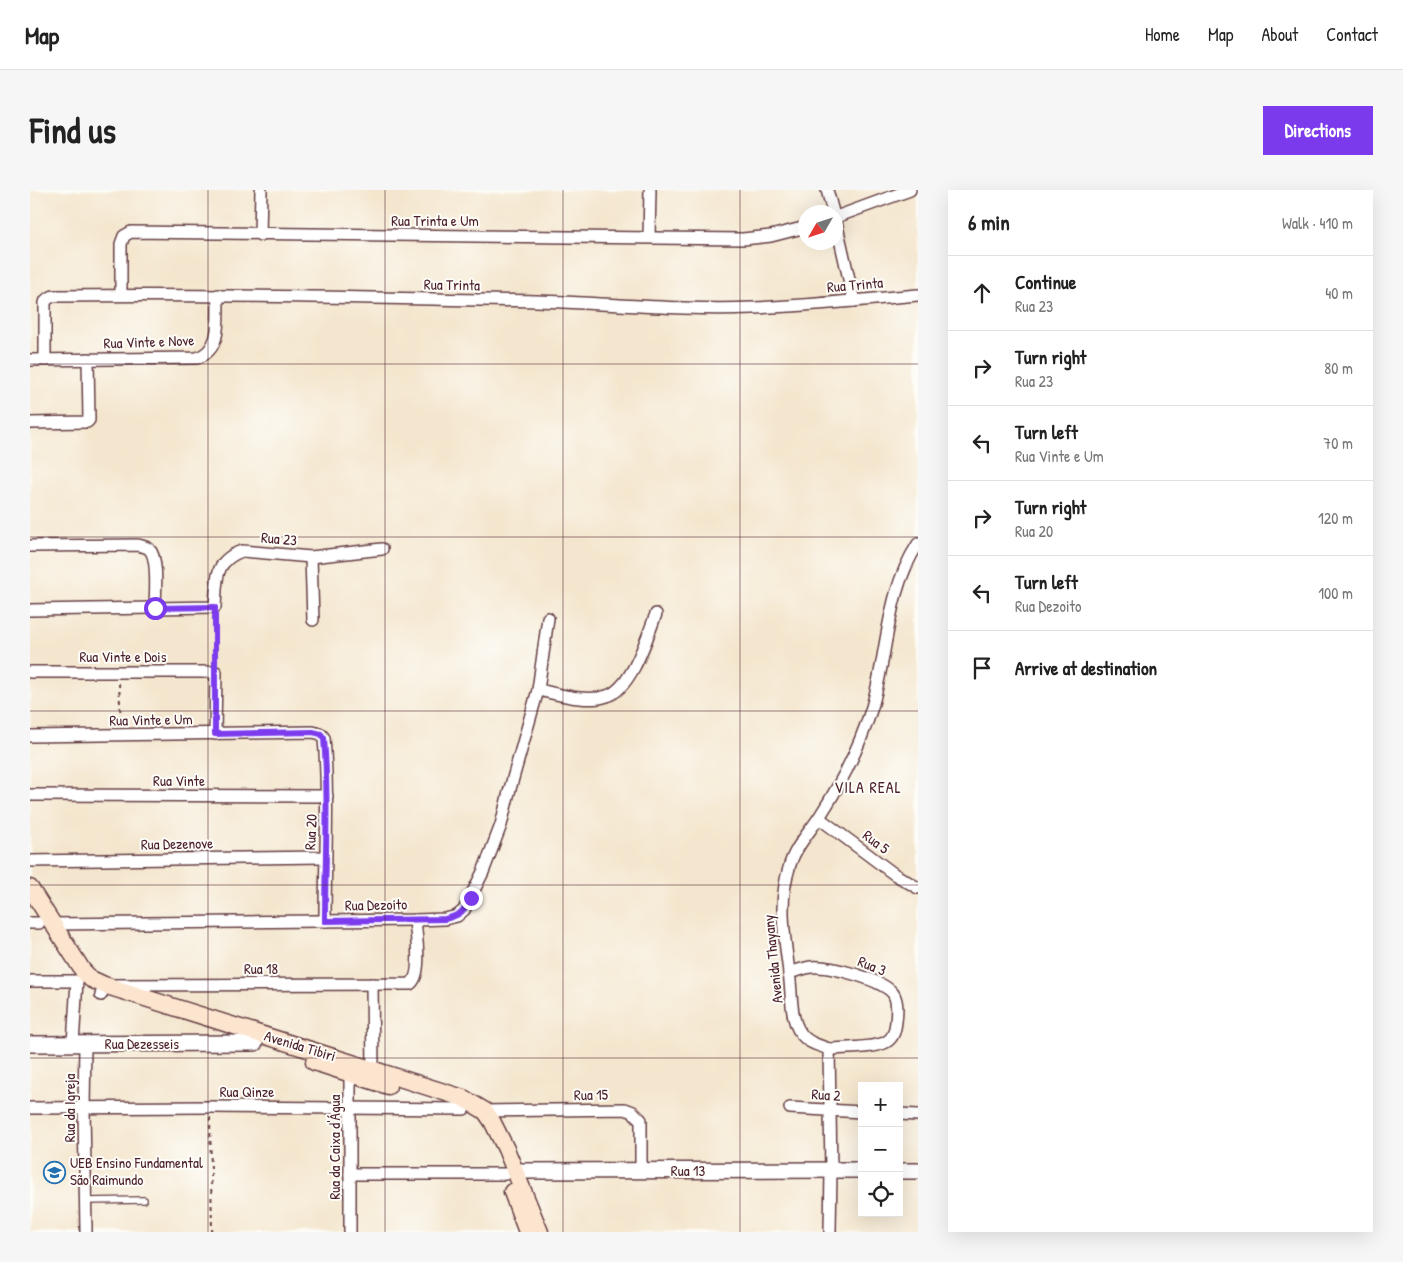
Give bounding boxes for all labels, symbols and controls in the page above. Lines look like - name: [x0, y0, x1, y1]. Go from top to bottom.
- text: Map: [25, 19, 59, 51]
- text: Home: [1145, 22, 1180, 47]
- text: Map: [1208, 22, 1233, 47]
- text: About: [1261, 22, 1298, 47]
- text: Contact: [1326, 22, 1378, 47]
- button: Directions: [1263, 106, 1373, 155]
- text: Find us: [30, 107, 116, 154]
- north arrow: [798, 205, 843, 250]
- text: 6 min: [968, 208, 1010, 237]
- street label: Rua Trinta e Um: [391, 210, 479, 231]
- text: Walk · 410 m: [1282, 212, 1353, 234]
- text: Continue: [1015, 269, 1076, 295]
- street label: Rua Trinta: [826, 272, 884, 297]
- street label: Rua Trinta: [424, 274, 480, 295]
- icon: ahead: [968, 279, 996, 307]
- text: 40 m: [1325, 282, 1353, 304]
- text: Rua 23: [1015, 295, 1053, 317]
- street label: Rua Vinte e Nove: [103, 329, 195, 354]
- text: Turn right: [1015, 344, 1086, 370]
- icon: right: [968, 354, 996, 382]
- text: 80 m: [1324, 357, 1353, 379]
- text: Rua 23: [1015, 370, 1053, 392]
- text: Turn left: [1015, 419, 1078, 445]
- icon: left: [968, 429, 996, 457]
- text: 70 m: [1323, 432, 1353, 454]
- text: Rua Vinte e Um: [1015, 445, 1104, 467]
- text: Turn right: [1015, 494, 1086, 520]
- icon: right: [968, 504, 996, 532]
- text: 120 m: [1318, 507, 1353, 529]
- text: Rua 20: [1015, 520, 1053, 542]
- street label: Rua 23: [260, 526, 298, 551]
- text: Turn left: [1015, 569, 1078, 595]
- icon: left: [968, 579, 996, 607]
- text: 100 m: [1318, 582, 1353, 604]
- text: Rua Dezoito: [1015, 595, 1081, 617]
- route start: [144, 597, 167, 620]
- street label: Rua Vinte e Dois: [79, 646, 167, 667]
- icon: arrive: [968, 654, 996, 682]
- text: Arrive at destination: [1015, 655, 1157, 681]
- street label: Rua Vinte e Um: [109, 708, 193, 731]
- street label: Rua Vinte: [153, 770, 205, 791]
- district label: VILA REAL: [834, 776, 902, 798]
- street label: Rua 20: [299, 813, 322, 850]
- street label: Rua 5: [859, 825, 895, 859]
- street label: Rua Dezenove: [141, 832, 213, 855]
- route end: [460, 887, 483, 910]
- street label: Rua Dezoito: [345, 893, 407, 916]
- street label: Avenida Thayany: [757, 914, 788, 1004]
- street label: Rua 3: [855, 950, 890, 981]
- street label: Rua 18: [244, 958, 278, 979]
- street label: Avenida Tibiri: [262, 1025, 338, 1066]
- street label: Rua Dezesseis: [105, 1033, 179, 1054]
- street label: Rua da Igreja: [59, 1074, 80, 1142]
- street label: Rua Qinze: [220, 1081, 274, 1102]
- map controls: [858, 1082, 903, 1217]
- button: +: [858, 1082, 903, 1127]
- street label: Rua 2: [811, 1083, 841, 1106]
- street label: Rua 15: [574, 1084, 609, 1105]
- street label: Rua da Caixa d'Água: [324, 1094, 345, 1200]
- button: −: [858, 1127, 903, 1172]
- place label: UEB Ensino Fundamental São Raimundo: [70, 1152, 203, 1190]
- school or university icon: UEB Ensino Fundamental São Raimundo: [42, 1160, 66, 1184]
- street label: Rua 13: [671, 1160, 705, 1181]
- button: locate: [858, 1172, 903, 1217]

